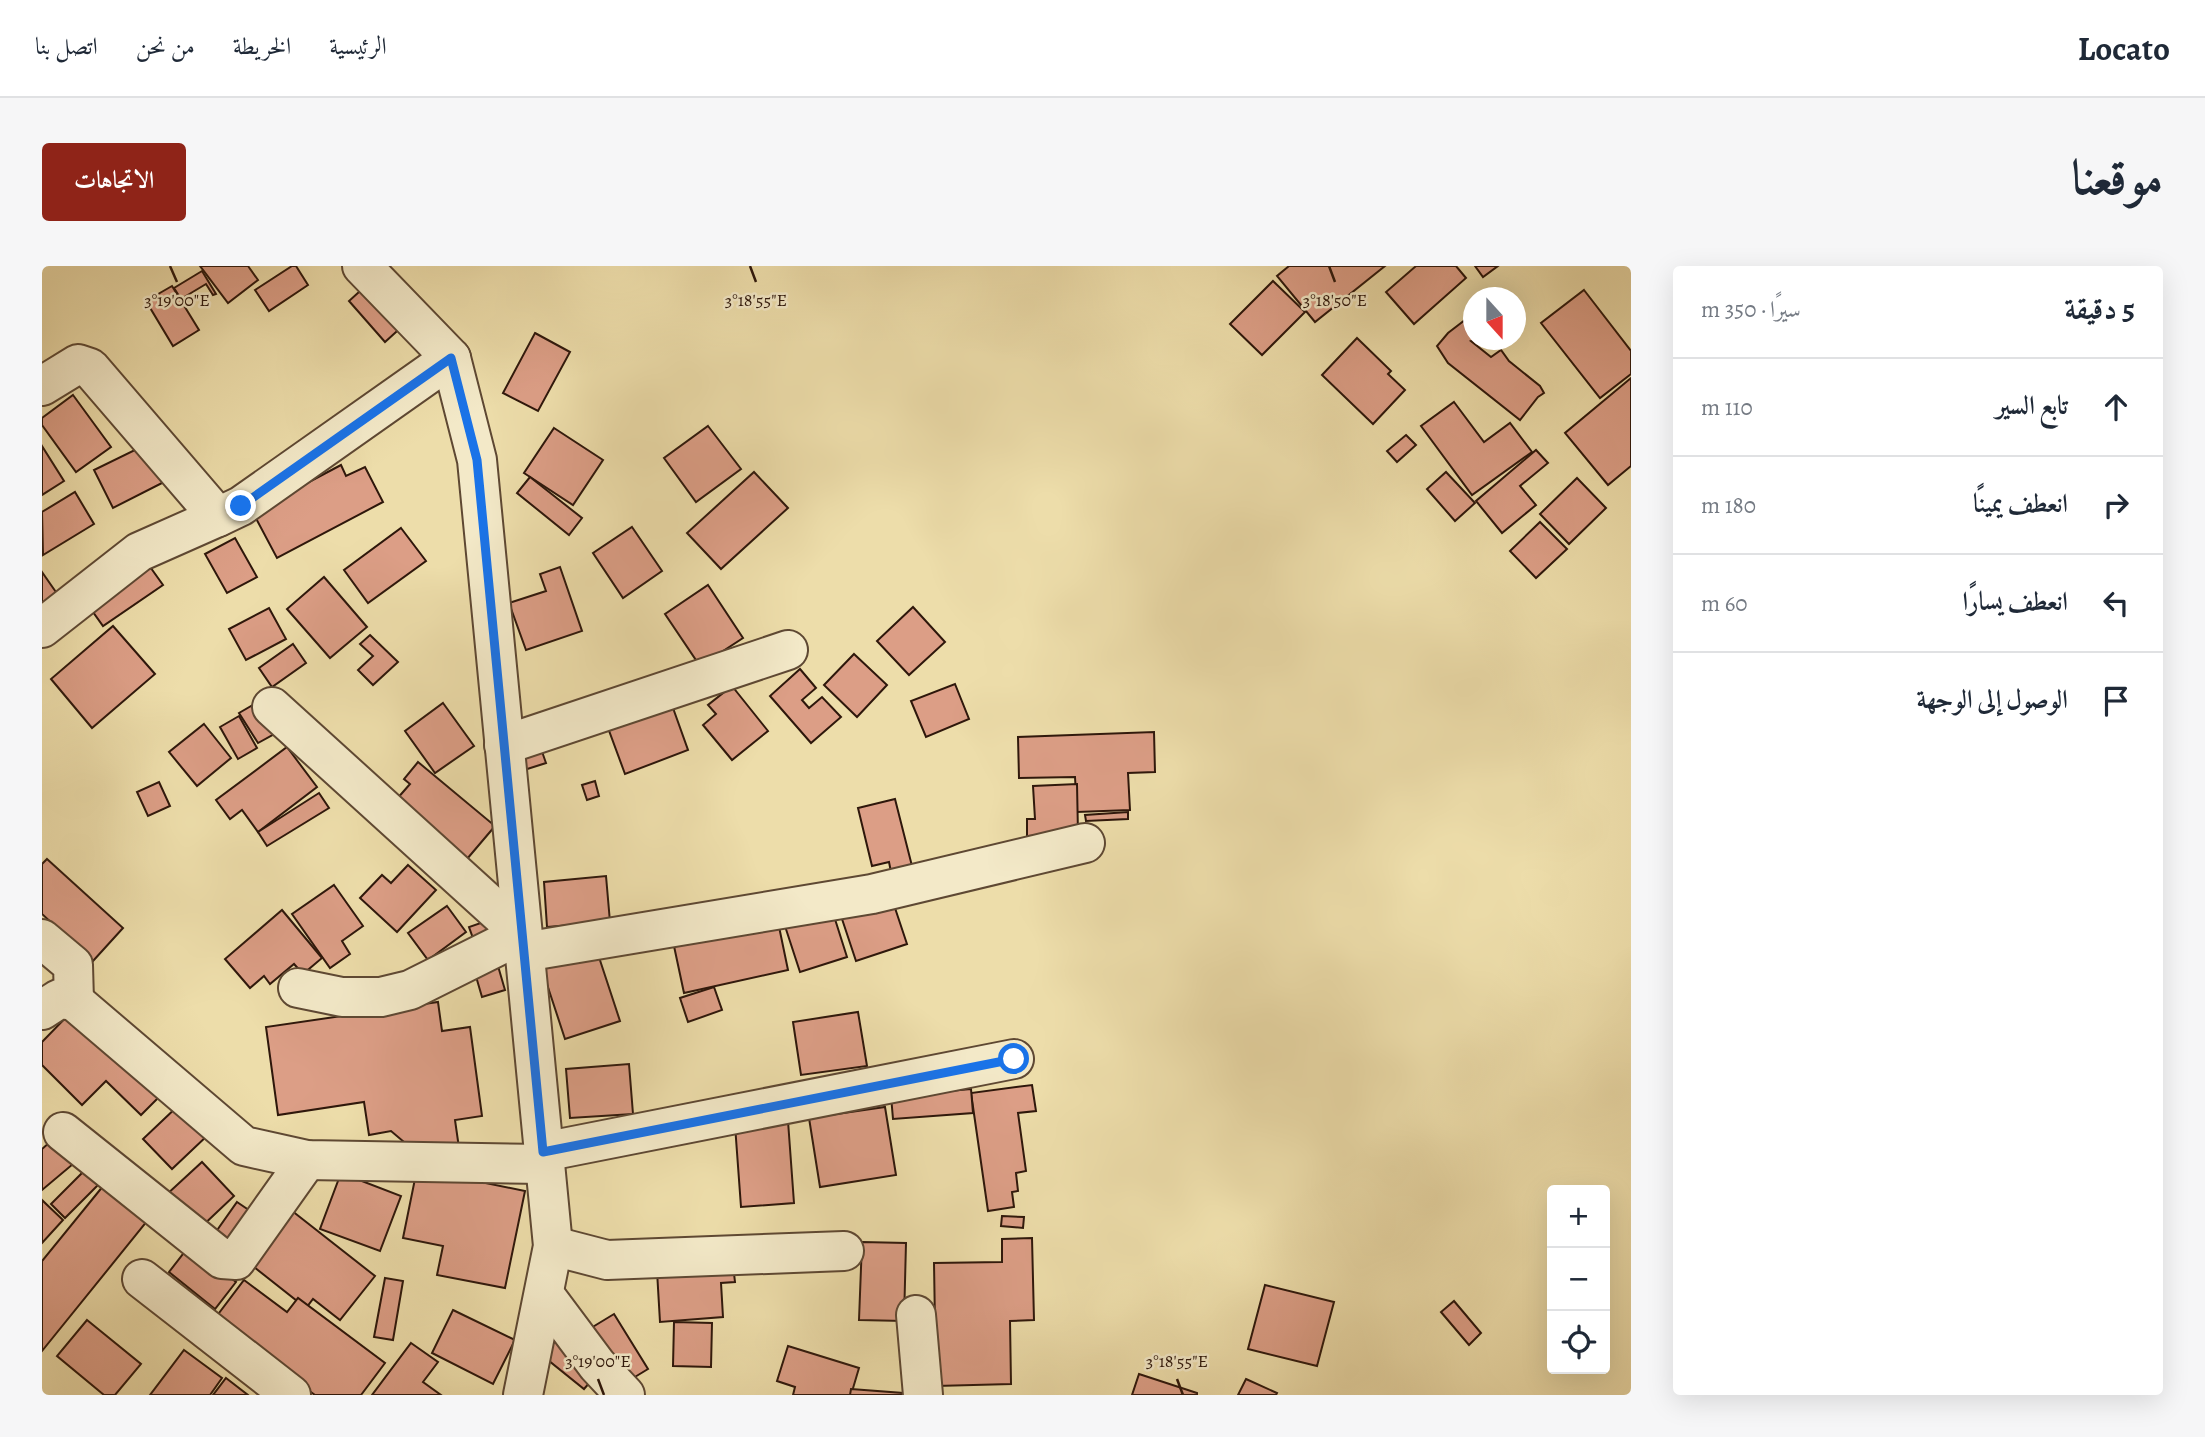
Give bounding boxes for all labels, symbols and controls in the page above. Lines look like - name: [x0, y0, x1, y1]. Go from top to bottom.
- text: Locato: [2078, 26, 2170, 71]
- text: اتصل بنا: [35, 30, 98, 62]
- text: من نحن: [136, 30, 195, 62]
- text: الخريطة: [233, 30, 291, 62]
- text: الرئيسية: [329, 30, 387, 62]
- button: الاتجاهات: [42, 143, 186, 221]
- text: موقعنا: [2071, 144, 2163, 211]
- north arrow: [1463, 287, 1526, 350]
- text: 3°19'00"E: [144, 288, 210, 312]
- text: 3°18'55"E: [725, 288, 787, 312]
- text: 3°18'50"E: [1303, 288, 1367, 312]
- text: 5 دقيقة: [2065, 289, 2135, 329]
- text: سيرًا · 350 m: [1701, 294, 1801, 325]
- text: تابع السير: [1996, 388, 2068, 423]
- icon: ahead: [2097, 388, 2135, 426]
- text: 110 m: [1701, 392, 1753, 423]
- text: انعطف يمينًا: [1973, 486, 2068, 521]
- icon: right: [2097, 486, 2135, 524]
- route end: [225, 490, 256, 521]
- text: 180 m: [1701, 490, 1756, 521]
- text: انعطف يسارًا: [1962, 584, 2068, 619]
- icon: left: [2097, 584, 2135, 622]
- text: 60 m: [1701, 588, 1748, 619]
- text: الوصول إلى الوجهة: [1916, 682, 2068, 717]
- icon: arrive: [2097, 682, 2135, 720]
- route start: [998, 1043, 1029, 1074]
- map controls: [1547, 1185, 1610, 1374]
- button: +: [1547, 1185, 1610, 1248]
- button: −: [1547, 1248, 1610, 1311]
- button: locate: [1547, 1311, 1610, 1374]
- text: 3°19'00"E: [565, 1349, 631, 1373]
- text: 3°18'55"E: [1146, 1349, 1208, 1373]

